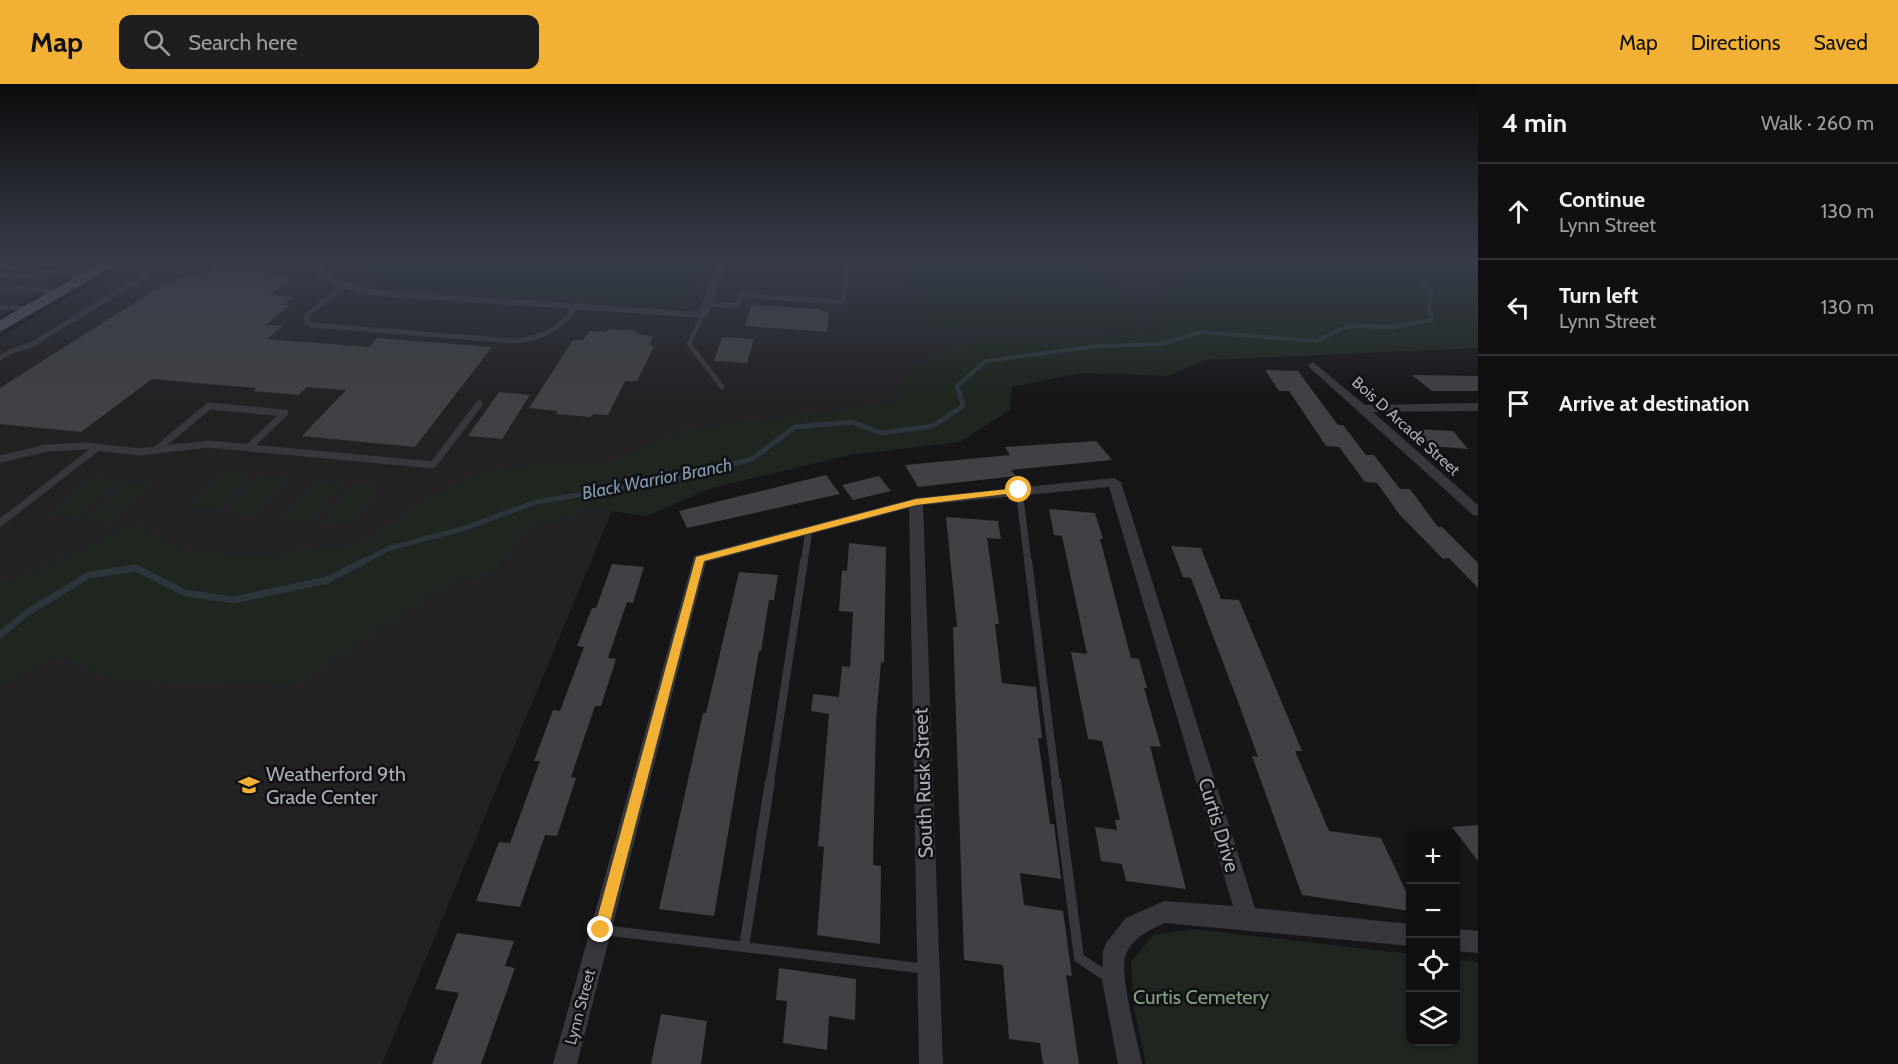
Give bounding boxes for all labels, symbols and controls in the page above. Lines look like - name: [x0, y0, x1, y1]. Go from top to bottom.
- search box: [119, 15, 539, 69]
- text: Map: [30, 25, 83, 59]
- icon: search: [140, 26, 173, 59]
- text: Search here: [188, 29, 297, 56]
- text: Map: [1619, 30, 1658, 55]
- text: Directions: [1691, 30, 1780, 55]
- text: Saved: [1813, 30, 1868, 55]
- text: 4 min: [1502, 107, 1567, 139]
- text: Walk · 260 m: [1761, 111, 1874, 135]
- text: Continue: [1559, 186, 1645, 213]
- icon: ahead: [1502, 195, 1535, 228]
- text: 130 m: [1821, 199, 1874, 223]
- text: Lynn Street: [1559, 213, 1656, 237]
- text: Turn left: [1559, 282, 1638, 309]
- icon: left: [1502, 291, 1535, 324]
- text: 130 m: [1821, 295, 1874, 319]
- text: Lynn Street: [1559, 309, 1656, 333]
- street label: Bois D Arcade Street: [1348, 373, 1464, 480]
- icon: arrive: [1502, 387, 1535, 420]
- text: Arrive at destination: [1559, 390, 1749, 417]
- water label: Black Warrior Branch: [580, 454, 734, 504]
- route start: [1005, 476, 1031, 502]
- street label: South Rusk Street: [908, 707, 938, 859]
- place label: Weatherford 9th Grade Center: [266, 762, 406, 809]
- school or university icon: Weatherford 9th Grade Center: [237, 773, 261, 797]
- street label: Curtis Drive: [1193, 775, 1245, 875]
- map controls: [1406, 830, 1460, 1046]
- button: +: [1406, 830, 1460, 884]
- button: −: [1406, 884, 1460, 938]
- route end: [587, 916, 613, 942]
- button: locate: [1406, 938, 1460, 992]
- street label: Lynn Street: [561, 967, 599, 1047]
- park label: Curtis Cemetery: [1133, 985, 1269, 1009]
- button: layers: [1406, 992, 1460, 1046]

